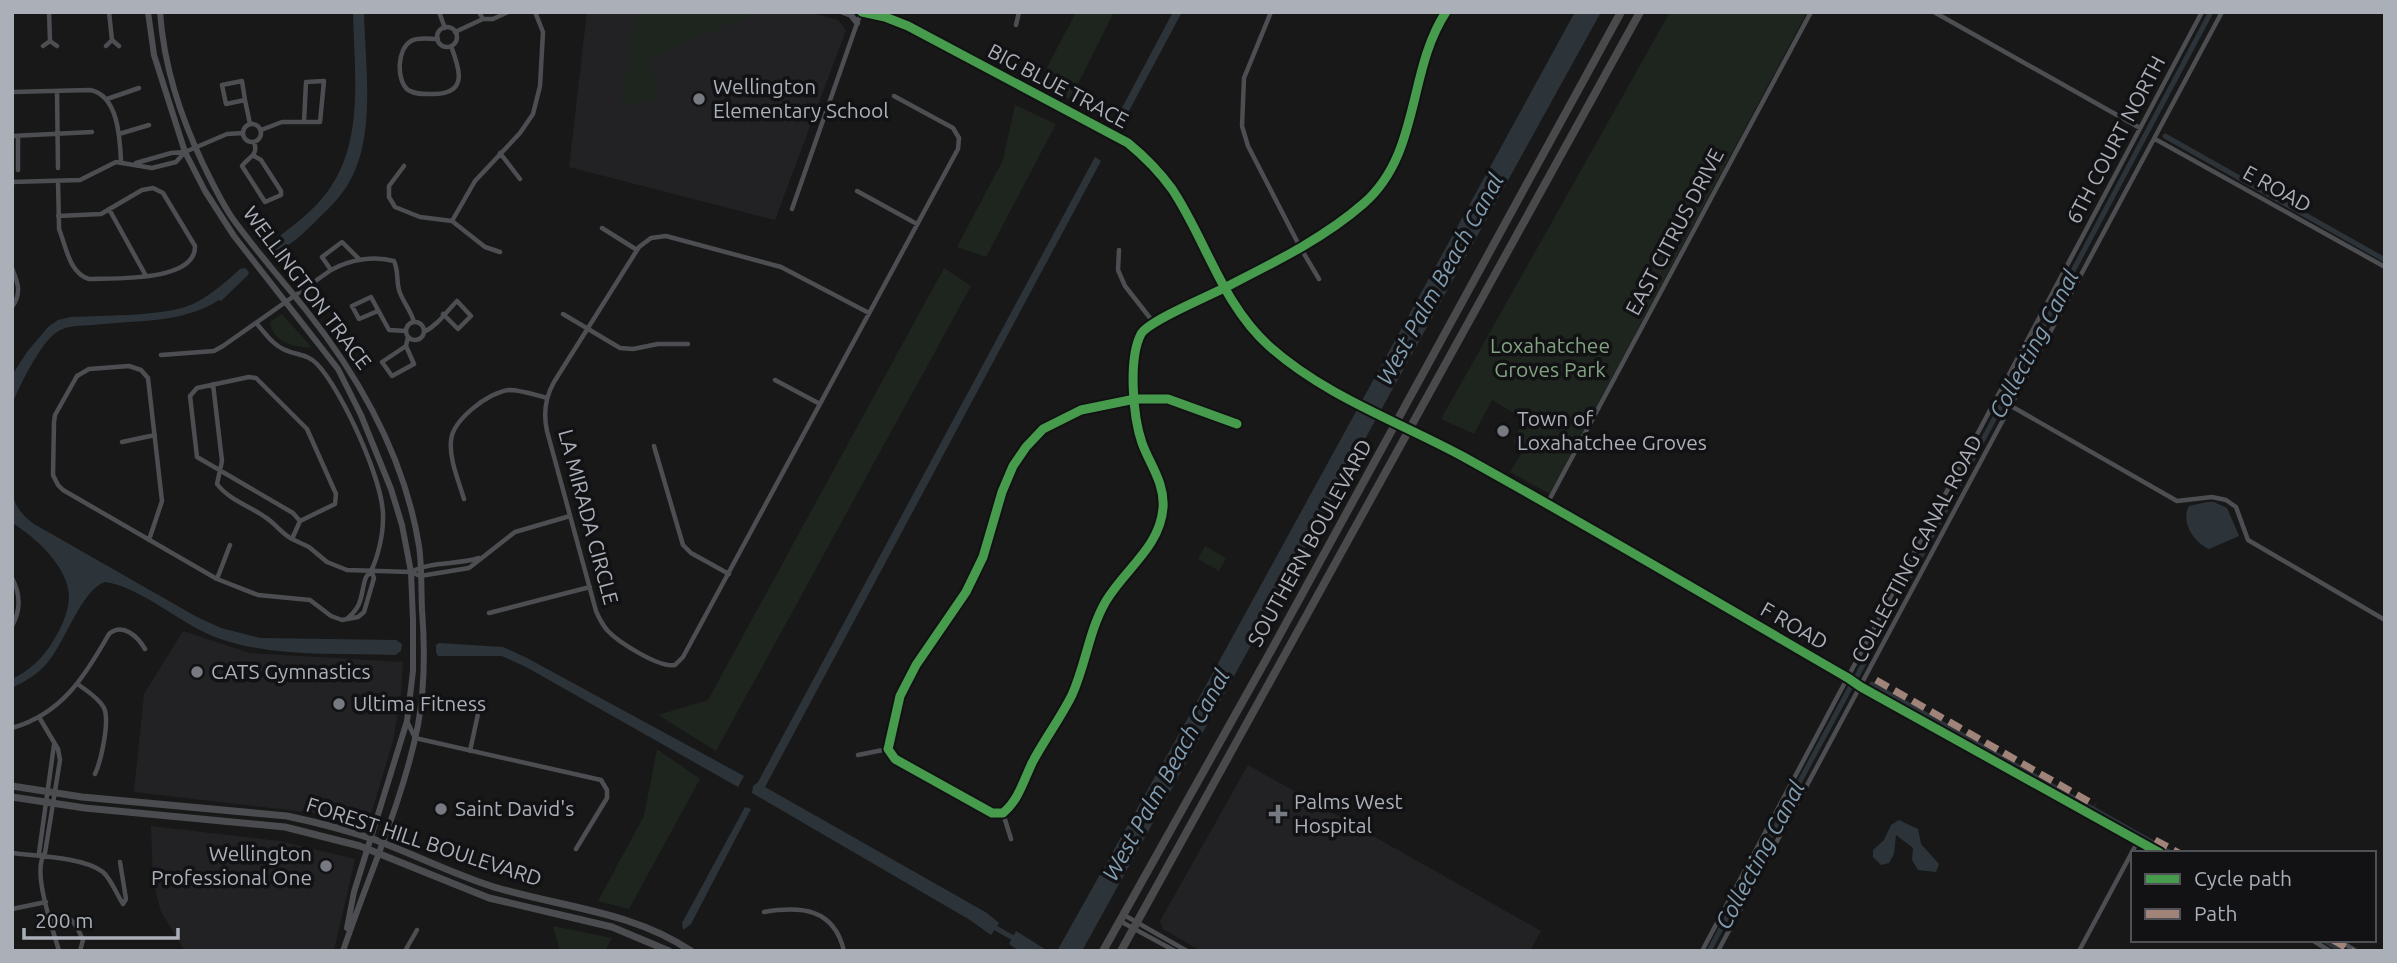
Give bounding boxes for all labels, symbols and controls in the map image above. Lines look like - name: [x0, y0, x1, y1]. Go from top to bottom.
- street label: BIG BLUE TRACE: [984, 38, 1133, 132]
- street label: 6TH COURT NORTH: [2061, 52, 2169, 228]
- place label: Wellington Elementary School: [713, 74, 889, 122]
- marker: Wellington Elementary School: [691, 91, 707, 107]
- street label: EAST CITRUS DRIVE: [1620, 144, 1728, 319]
- street label: E ROAD: [2239, 160, 2316, 217]
- water label: West Palm Beach Canal: [1371, 168, 1508, 389]
- street label: WELLINGTON TRACE: [239, 201, 377, 374]
- water label: Collecting Canal: [1984, 265, 2083, 422]
- park label: Loxahatchee Groves Park: [1490, 333, 1610, 381]
- place label: Town of Loxahatchee Groves: [1517, 406, 1707, 454]
- marker: Town of Loxahatchee Groves: [1495, 423, 1511, 439]
- street label: LA MIRADA CIRCLE: [554, 427, 624, 607]
- street label: COLLECTING CANAL ROAD: [1846, 431, 1986, 667]
- street label: SOUTHERN BOULEVARD: [1242, 435, 1376, 650]
- street label: F ROAD: [1757, 596, 1832, 654]
- place label: CATS Gymnastics: [211, 659, 371, 683]
- marker: CATS Gymnastics: [189, 664, 205, 680]
- water label: West Palm Beach Canal: [1097, 664, 1234, 885]
- place label: Ultima Fitness: [353, 691, 486, 715]
- marker: Ultima Fitness: [331, 696, 347, 712]
- water label: Collecting Canal: [1710, 776, 1809, 933]
- place label: Palms West Hospital: [1294, 789, 1403, 837]
- street label: FOREST HILL BOULEVARD: [304, 792, 545, 890]
- place label: Saint David's: [455, 796, 574, 820]
- marker: Saint David's: [433, 801, 449, 817]
- marker: Palms West Hospital: [1268, 804, 1288, 824]
- place label: Wellington Professional One: [151, 841, 312, 889]
- legend: [2131, 851, 2376, 942]
- marker: Wellington Professional One: [318, 858, 334, 874]
- text: Cycle path: [2194, 866, 2292, 890]
- scale bar: [24, 897, 178, 941]
- text: Path: [2194, 901, 2237, 925]
- text: 200 m: [35, 908, 93, 932]

